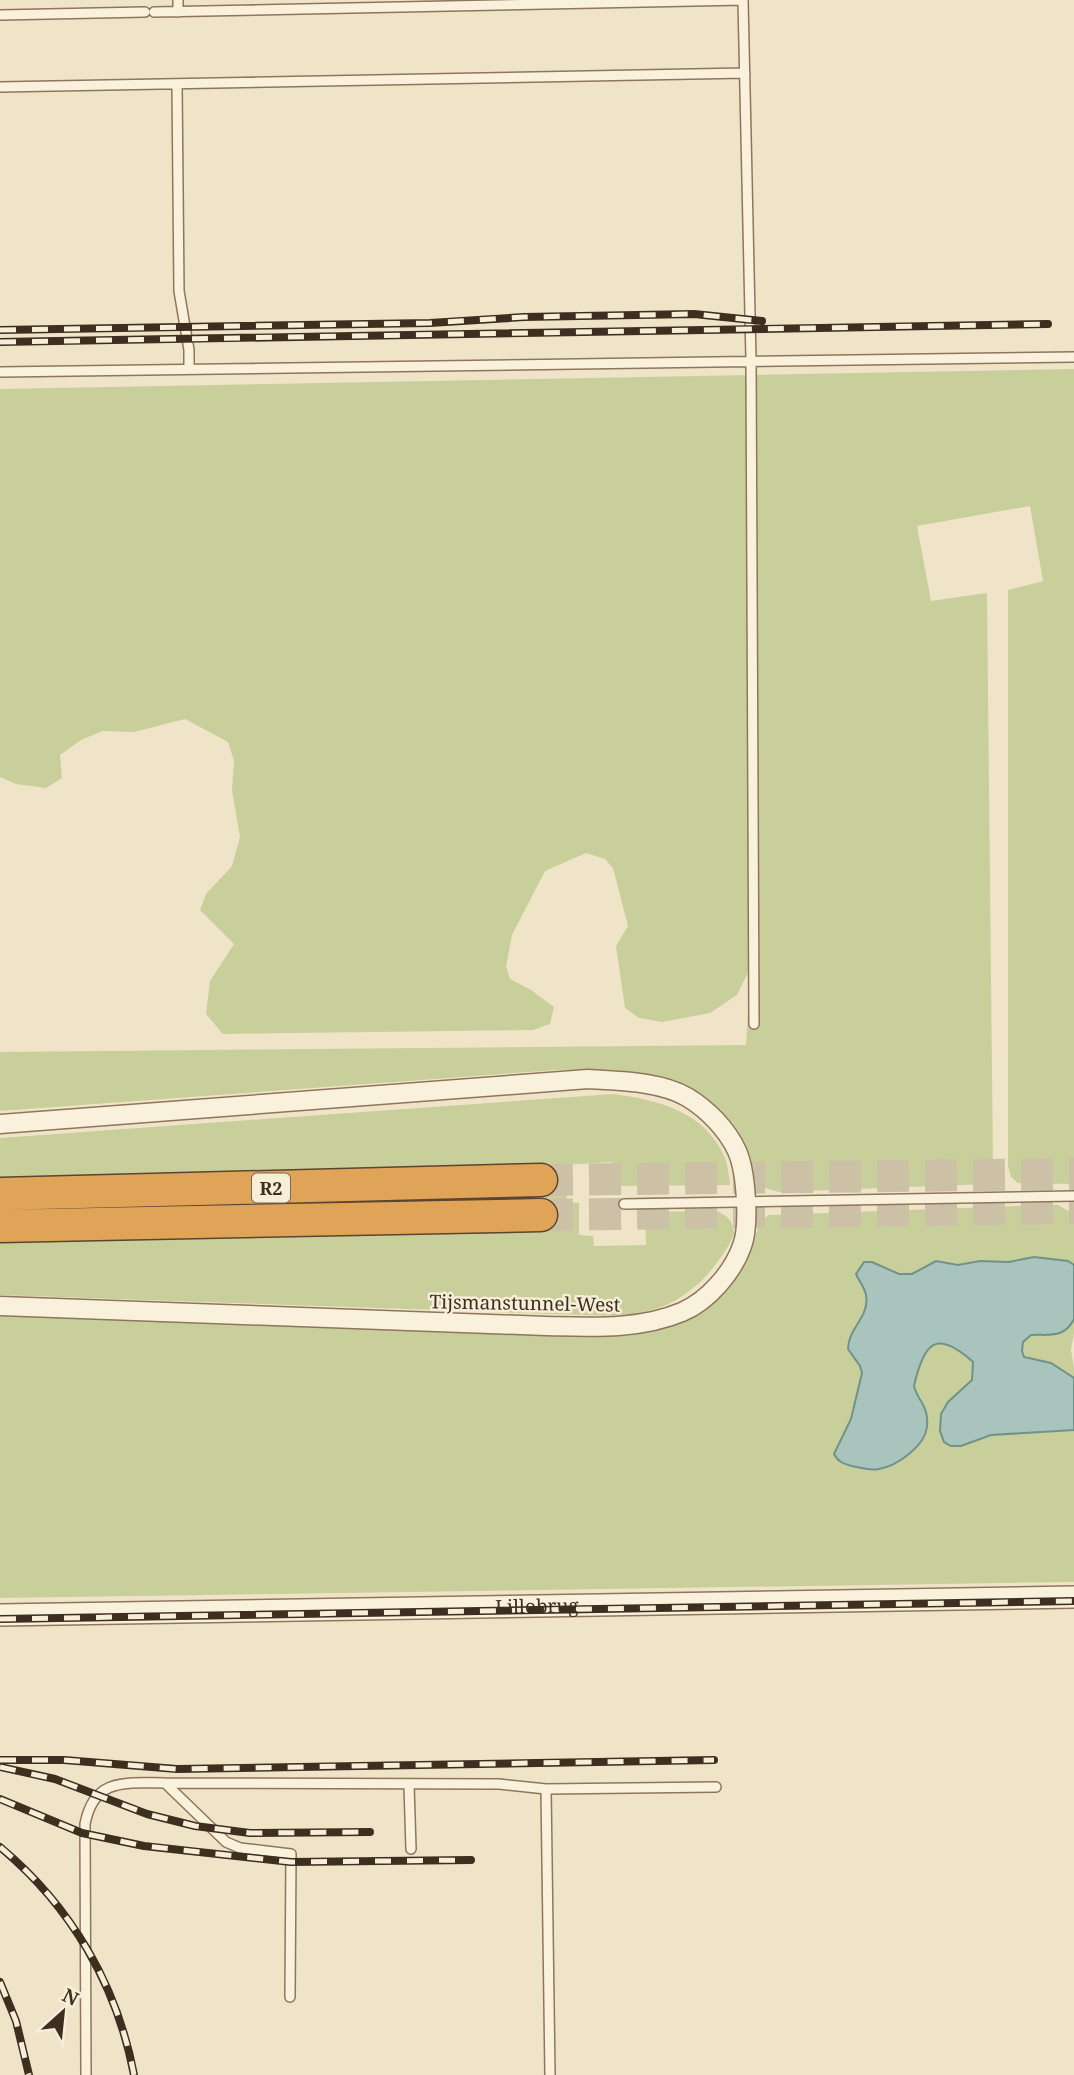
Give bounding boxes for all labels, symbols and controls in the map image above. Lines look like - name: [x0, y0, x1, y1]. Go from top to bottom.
- road number: R2: [252, 1174, 290, 1203]
- street label: Tijsmanstunnel-West: [429, 1288, 621, 1318]
- street label: Lillobrug: [495, 1592, 579, 1620]
- north arrow: [28, 1977, 98, 2047]
- text: N: [58, 1982, 83, 2012]

